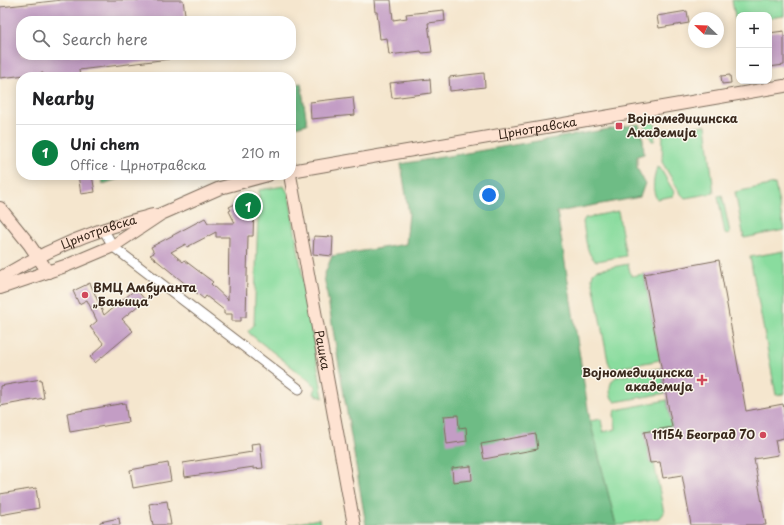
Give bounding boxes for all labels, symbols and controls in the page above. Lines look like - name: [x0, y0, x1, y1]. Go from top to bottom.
- north arrow: [688, 12, 724, 48]
- map controls: [736, 12, 772, 84]
- button: +: [736, 12, 772, 48]
- search box: [16, 16, 296, 60]
- icon: search: [30, 27, 52, 49]
- text: Search here: [62, 27, 148, 50]
- button: −: [736, 48, 772, 84]
- text: Nearby: [32, 85, 94, 111]
- place label: Војномедицинска Академија: [627, 109, 738, 141]
- street label: Црнотравска: [497, 112, 578, 143]
- marker: Војномедицинска Академија: [614, 121, 624, 131]
- text: Uni chem: [70, 132, 140, 155]
- text: 1: [42, 143, 48, 162]
- text: 210 m: [241, 143, 280, 162]
- text: Office · Црнотравска: [70, 155, 206, 174]
- your location: [479, 185, 499, 205]
- pin: 1: [235, 191, 261, 221]
- street label: Црнотравска: [57, 210, 139, 253]
- place label: ВМЦ Амбуланта „Бањица”: [93, 278, 198, 310]
- marker: ВМЦ Амбуланта „Бањица”: [80, 290, 90, 300]
- street label: Рашка: [311, 329, 336, 372]
- place label: Војномедицинска академија: [582, 363, 694, 395]
- marker: Војномедицинска академија: [696, 374, 708, 386]
- place label: 11154 Београд 70: [652, 425, 755, 443]
- marker: 11154 Београд 70: [758, 430, 768, 440]

